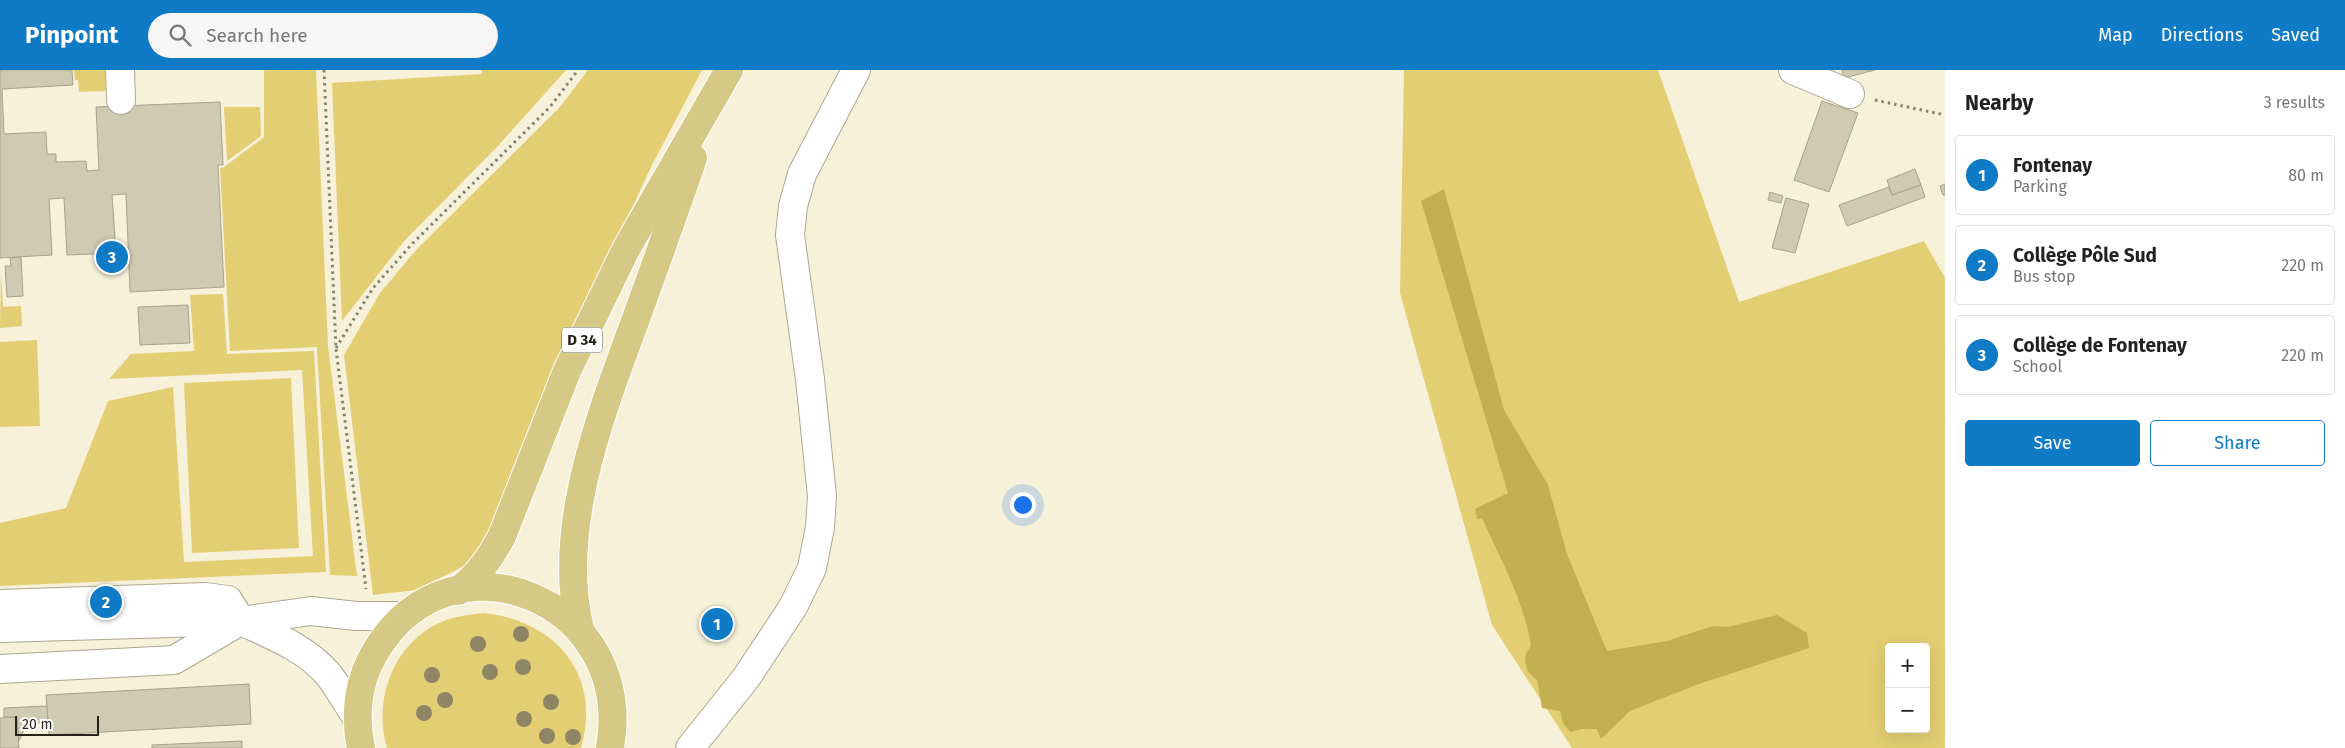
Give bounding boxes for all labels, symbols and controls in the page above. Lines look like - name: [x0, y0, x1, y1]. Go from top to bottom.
- search box: [148, 13, 498, 58]
- text: Pinpoint: [25, 21, 118, 49]
- icon: search: [166, 21, 194, 49]
- text: Search here: [206, 24, 308, 47]
- text: Map: [2098, 24, 2133, 46]
- text: Directions: [2161, 24, 2243, 46]
- text: Saved: [2271, 24, 2320, 46]
- text: Nearby: [1965, 90, 2033, 116]
- text: 3 results: [2264, 93, 2325, 112]
- text: Fontenay: [2013, 154, 2092, 177]
- text: 1: [1978, 166, 1986, 185]
- text: 80 m: [2288, 166, 2324, 185]
- text: Parking: [2013, 177, 2067, 196]
- pin: 3: [96, 238, 128, 276]
- text: Collège Pôle Sud: [2013, 244, 2157, 267]
- text: 2: [1978, 256, 1986, 275]
- text: 220 m: [2281, 256, 2324, 275]
- text: Bus stop: [2013, 267, 2076, 286]
- road number: D 34: [562, 328, 602, 352]
- text: Collège de Fontenay: [2013, 334, 2187, 357]
- text: 3: [1978, 346, 1986, 365]
- text: 220 m: [2281, 346, 2324, 365]
- text: School: [2013, 357, 2062, 376]
- button: Save: [1965, 420, 2140, 466]
- button: Share: [2150, 420, 2325, 466]
- your location: [1010, 492, 1036, 518]
- pin: 2: [90, 583, 122, 621]
- pin: 1: [701, 605, 733, 643]
- map controls: [1885, 643, 1930, 733]
- button: +: [1885, 643, 1930, 688]
- button: −: [1885, 688, 1930, 733]
- scale bar: [15, 713, 99, 736]
- text: 20 m: [22, 716, 52, 733]

